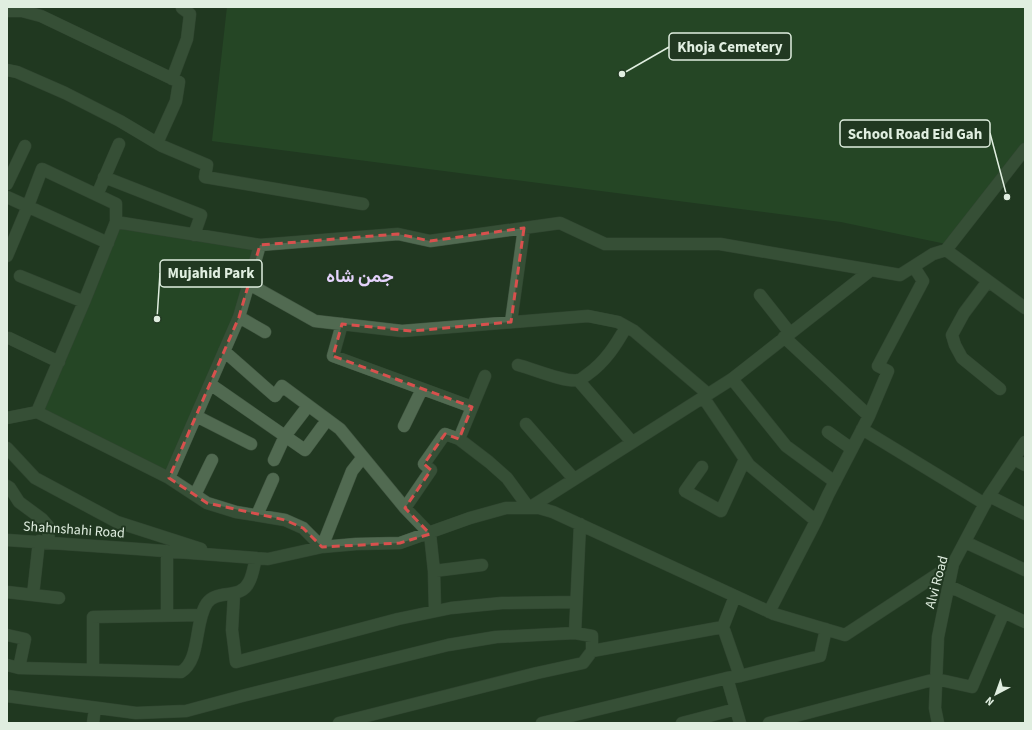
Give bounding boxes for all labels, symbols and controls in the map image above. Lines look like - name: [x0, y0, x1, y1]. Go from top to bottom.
- callout: Khoja Cemetery: [669, 33, 791, 60]
- text: Khoja Cemetery: [677, 37, 783, 58]
- callout: School Road Eid Gah: [840, 120, 990, 147]
- text: School Road Eid Gah: [848, 124, 982, 145]
- callout: Mujahid Park: [160, 260, 262, 287]
- text: Mujahid Park: [168, 263, 255, 284]
- district label: جمن شاہ: [326, 264, 394, 289]
- street label: Shahnshahi Road: [22, 516, 125, 544]
- street label: Alvi Road: [920, 554, 954, 611]
- north arrow: [976, 674, 1016, 714]
- text: N: [982, 693, 997, 709]

